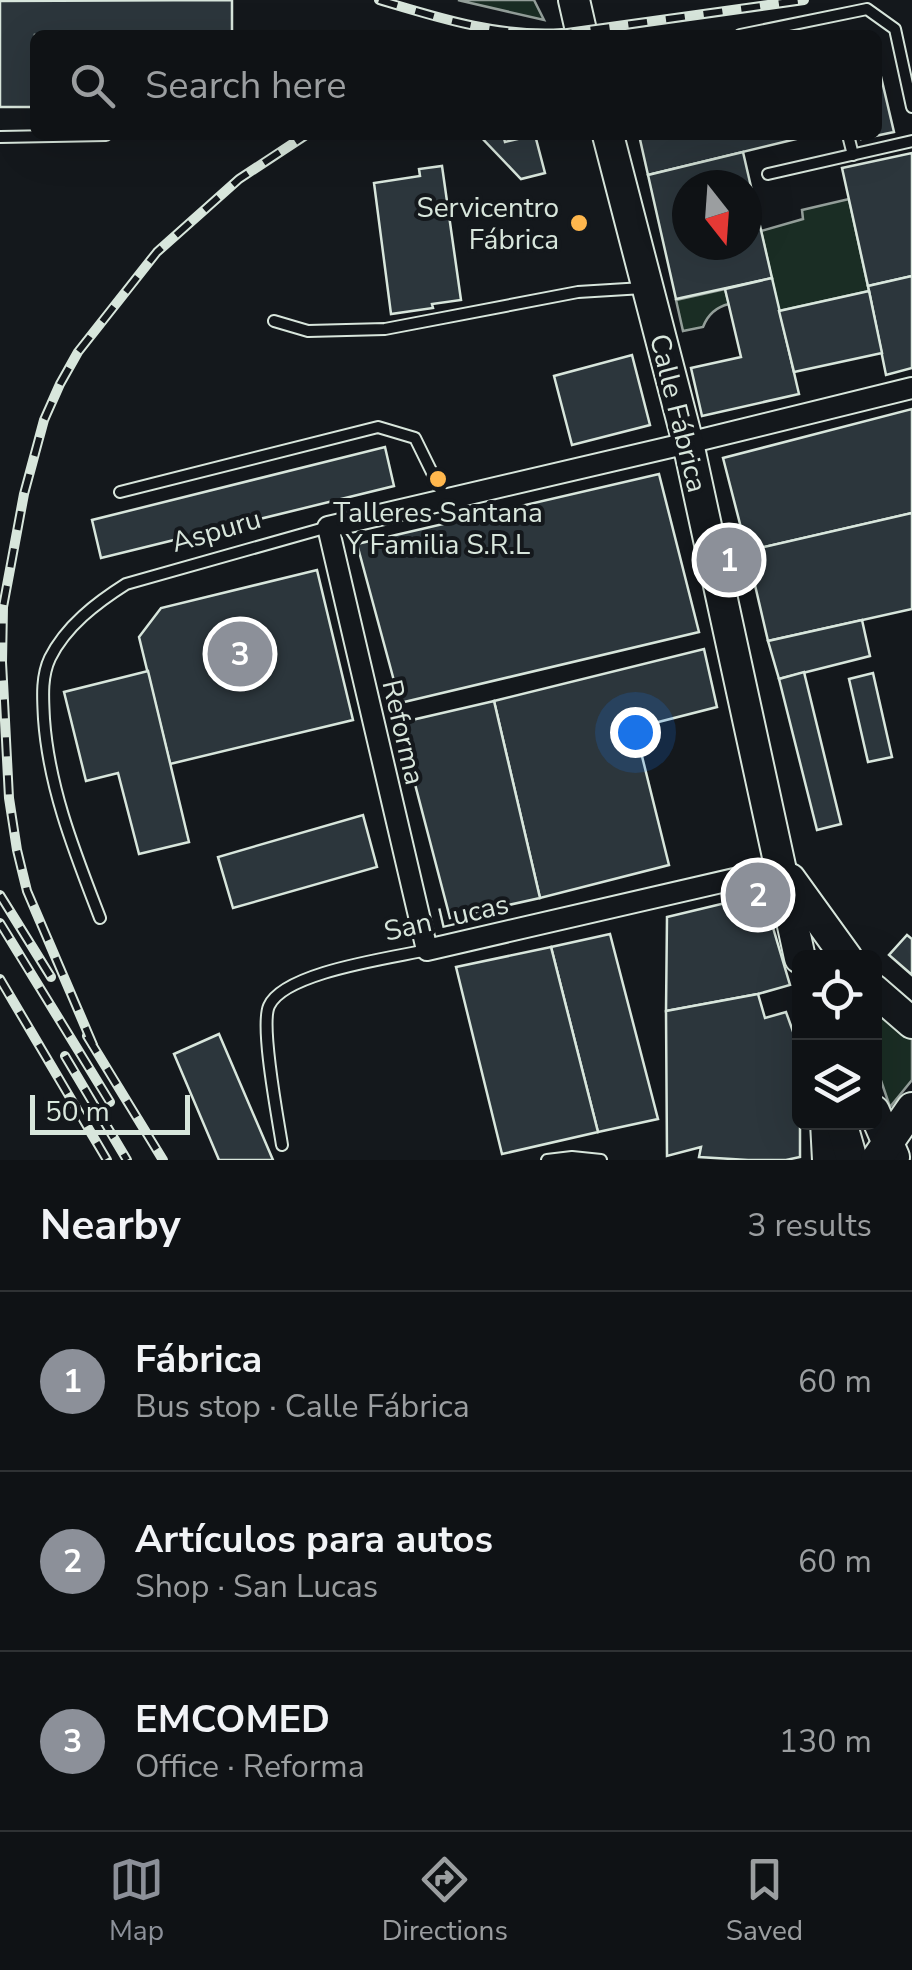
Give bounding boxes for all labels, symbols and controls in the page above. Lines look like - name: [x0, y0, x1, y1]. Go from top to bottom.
- search box: [30, 30, 882, 140]
- icon: search: [65, 58, 120, 113]
- text: Search here: [145, 60, 346, 111]
- north arrow: [672, 170, 762, 260]
- place label: Servicentro Fábrica: [416, 189, 559, 259]
- marker: Servicentro Fábrica: [568, 212, 590, 234]
- street label: Calle Fábrica: [640, 330, 716, 496]
- marker: Talleres Santana Y Familia S.R.L: [427, 468, 449, 490]
- place label: Talleres Santana Y Familia S.R.L: [333, 494, 543, 564]
- street label: Aspuru: [167, 500, 265, 562]
- pin: 1: [696, 522, 762, 598]
- pin: 3: [208, 616, 272, 692]
- street label: Reforma: [373, 676, 434, 788]
- your location: [610, 707, 661, 758]
- pin: 2: [726, 858, 790, 932]
- street label: San Lucas: [380, 885, 512, 951]
- map controls: [792, 950, 882, 1130]
- button: locate: [792, 950, 882, 1040]
- button: layers: [792, 1040, 882, 1130]
- scale bar: [30, 1090, 190, 1134]
- text: 50 m: [45, 1093, 110, 1131]
- text: Nearby: [40, 1197, 181, 1254]
- text: 3 results: [747, 1204, 872, 1247]
- text: Fábrica: [135, 1334, 262, 1385]
- text: 1: [63, 1360, 82, 1403]
- text: 60 m: [798, 1360, 872, 1403]
- text: Bus stop · Calle Fábrica: [135, 1385, 470, 1428]
- text: Artículos para autos: [135, 1514, 493, 1565]
- text: 2: [63, 1540, 82, 1583]
- text: 60 m: [798, 1540, 872, 1583]
- text: Shop · San Lucas: [135, 1565, 378, 1608]
- text: EMCOMED: [135, 1694, 330, 1745]
- text: 3: [63, 1720, 82, 1763]
- text: 130 m: [779, 1720, 872, 1763]
- text: Office · Reforma: [135, 1745, 365, 1788]
- tab: Map: [109, 1852, 164, 1950]
- tab: Directions: [382, 1852, 508, 1950]
- tab: Saved: [726, 1852, 803, 1950]

